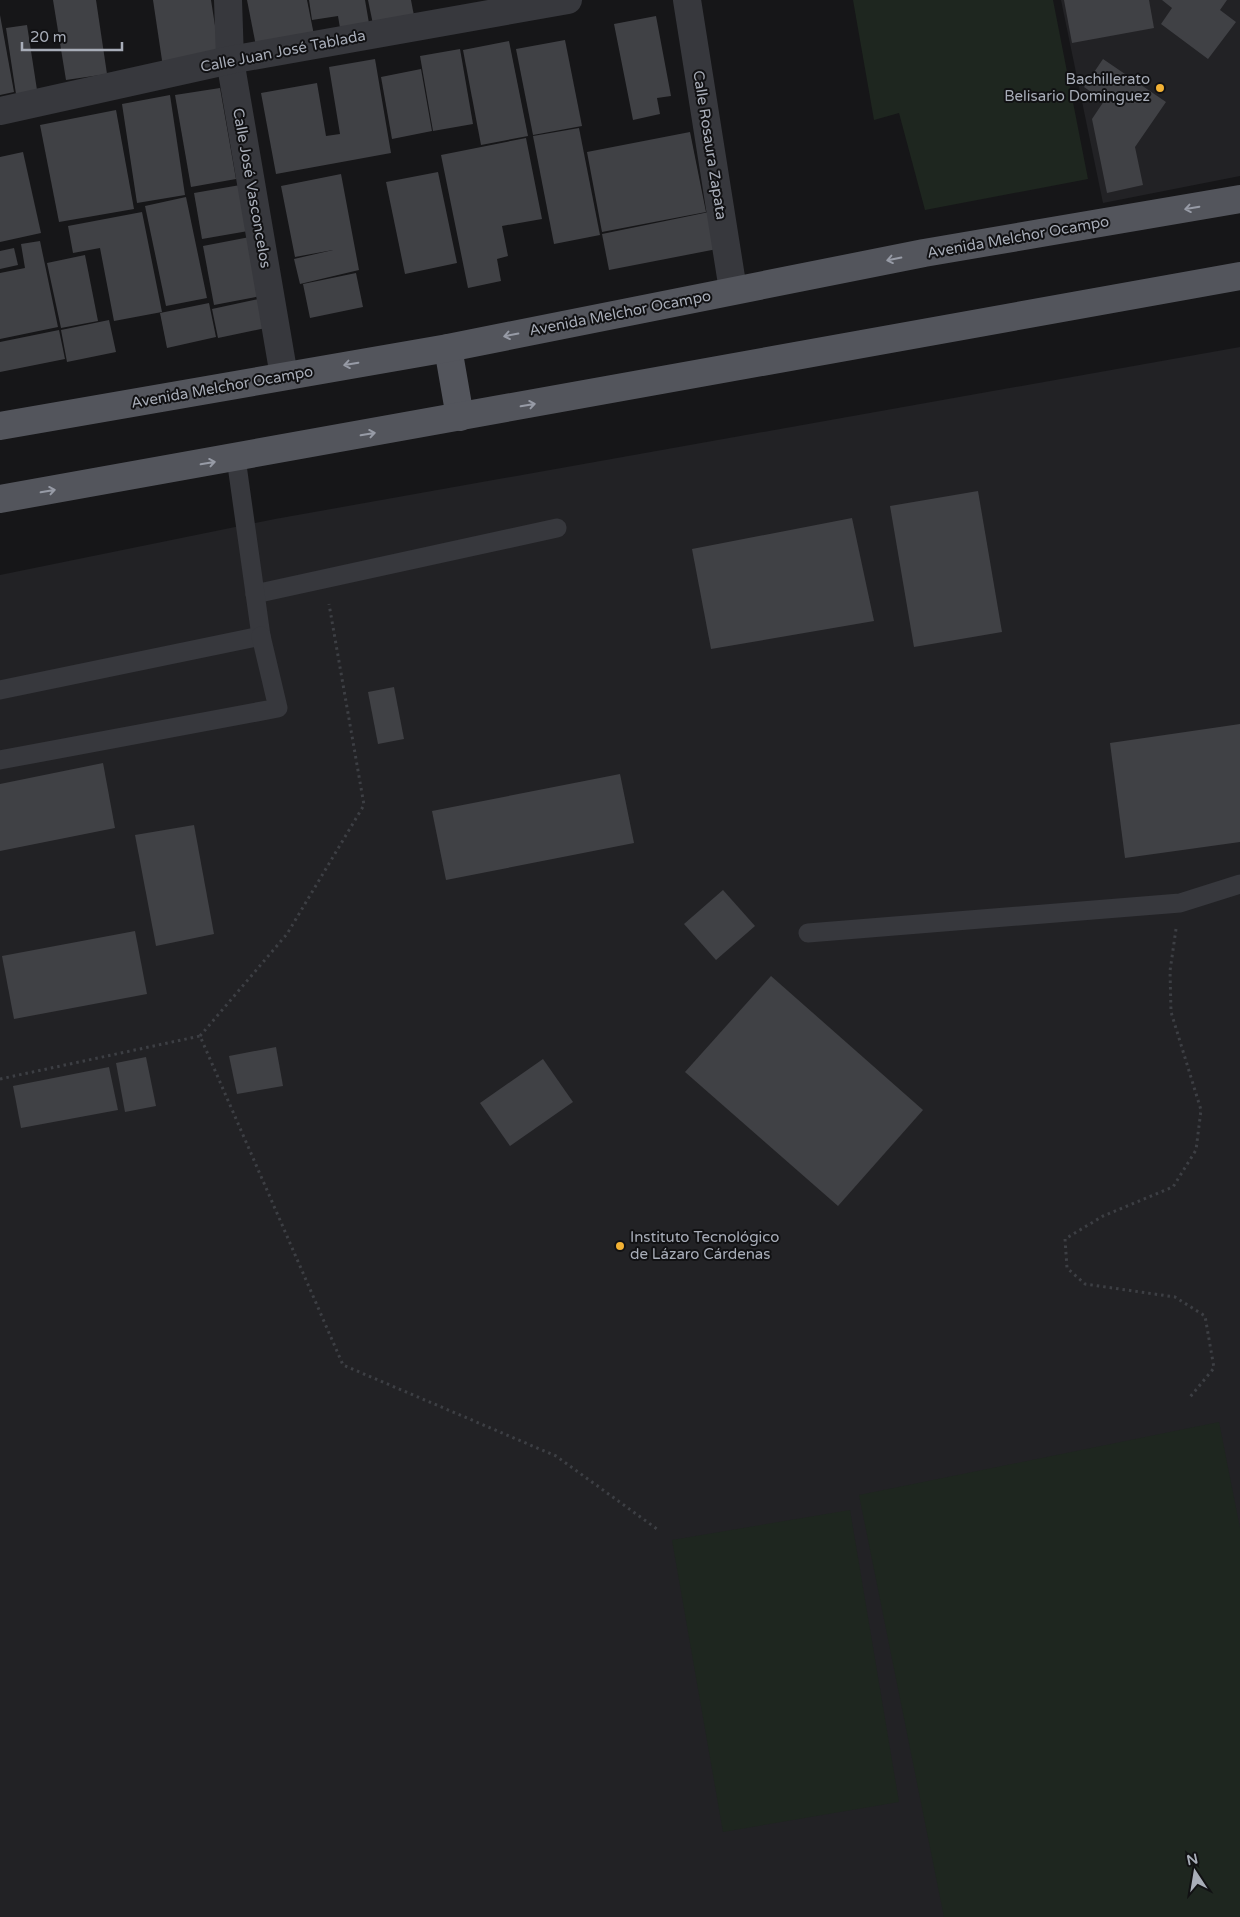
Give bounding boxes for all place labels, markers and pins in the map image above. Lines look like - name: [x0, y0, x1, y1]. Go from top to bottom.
- place label: Bachillerato Belisario Dominguez: [1004, 70, 1150, 105]
- marker: Bachillerato Belisario Dominguez: [1154, 82, 1166, 94]
- place label: Instituto Tecnológico de Lázaro Cárdenas: [630, 1228, 779, 1263]
- marker: Instituto Tecnológico de Lázaro Cárdenas: [614, 1240, 626, 1252]

